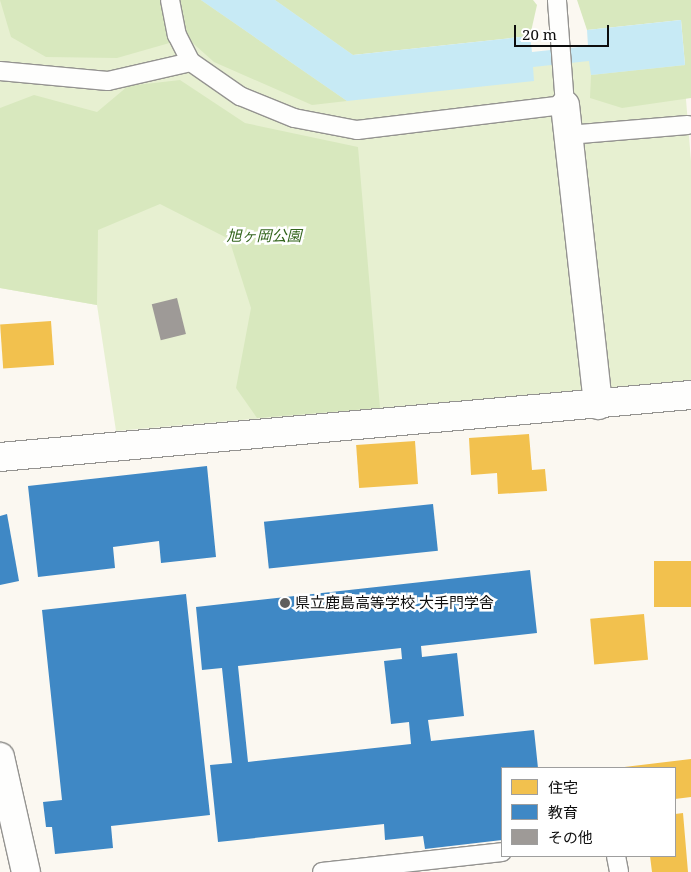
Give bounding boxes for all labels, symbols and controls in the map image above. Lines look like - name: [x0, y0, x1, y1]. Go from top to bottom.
- scale bar: [516, 15, 611, 47]
- text: 20 m: [522, 24, 557, 44]
- park label: 旭ヶ岡公園: [227, 227, 301, 245]
- place label: 県立鹿島高等学校 大手門学舎: [295, 594, 494, 612]
- marker: 県立鹿島高等学校 大手門学舎: [279, 597, 291, 609]
- legend: [501, 767, 676, 857]
- text: 住宅: [548, 777, 578, 797]
- text: 教育: [548, 802, 578, 822]
- text: その他: [548, 827, 593, 847]

